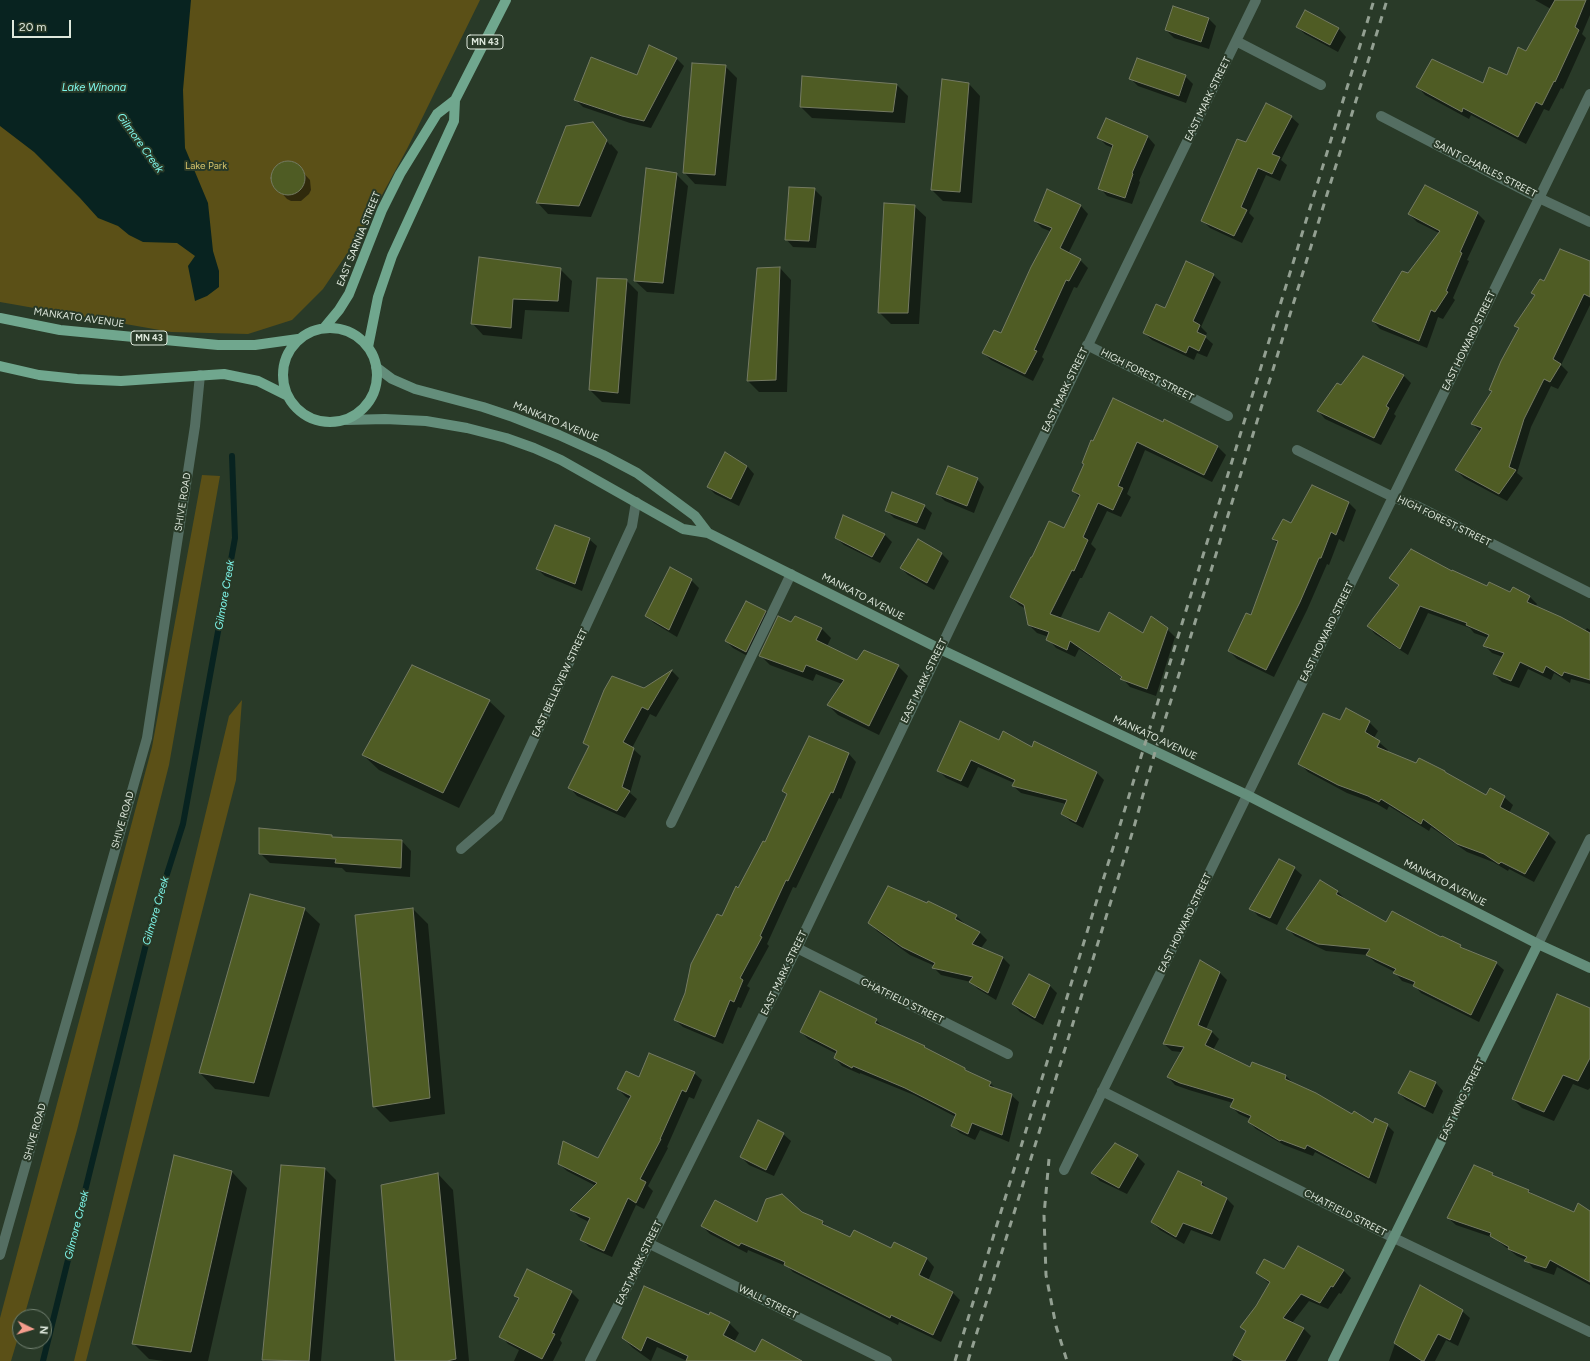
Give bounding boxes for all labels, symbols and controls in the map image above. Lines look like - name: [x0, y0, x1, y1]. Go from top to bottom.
- scale bar: [14, 12, 73, 38]
- text: 20 m: [19, 20, 47, 34]
- road number: MN 43: [467, 35, 503, 49]
- street label: EAST MARK STREET: [1182, 55, 1234, 143]
- water label: Lake Winona: [62, 81, 126, 95]
- water label: Gilmore Creek: [114, 111, 166, 175]
- street label: SAINT CHARLES STREET: [1431, 138, 1539, 200]
- park label: Lake Park: [185, 160, 227, 172]
- street label: EAST SARNIA STREET: [335, 190, 383, 288]
- street label: EAST HOWARD STREET: [1440, 289, 1498, 393]
- street label: MANKATO AVENUE: [33, 306, 125, 330]
- road number: MN 43: [131, 331, 167, 345]
- street label: EAST MARK STREET: [1039, 346, 1091, 434]
- street label: HIGH FOREST STREET: [1099, 346, 1195, 404]
- street label: MANKATO AVENUE: [511, 399, 601, 445]
- street label: SHIVE ROAD: [172, 472, 194, 532]
- street label: HIGH FOREST STREET: [1395, 493, 1493, 549]
- water label: Gilmore Creek: [212, 559, 238, 631]
- street label: MANKATO AVENUE: [820, 571, 906, 623]
- street label: EAST HOWARD STREET: [1298, 580, 1356, 684]
- street label: EAST BELLEVIEW STREET: [530, 627, 590, 739]
- street label: EAST MARK STREET: [898, 637, 950, 725]
- street label: MANKATO AVENUE: [1111, 713, 1199, 763]
- street label: SHIVE ROAD: [109, 790, 137, 850]
- street label: MANKATO AVENUE: [1402, 857, 1488, 909]
- street label: EAST HOWARD STREET: [1156, 871, 1214, 975]
- water label: Gilmore Creek: [140, 875, 172, 947]
- street label: EAST MARK STREET: [758, 929, 810, 1017]
- street label: CHATFIELD STREET: [859, 976, 945, 1026]
- street label: EAST KING STREET: [1437, 1057, 1487, 1143]
- street label: SHIVE ROAD: [21, 1102, 49, 1162]
- street label: CHATFIELD STREET: [1302, 1187, 1388, 1239]
- water label: Gilmore Creek: [62, 1189, 92, 1261]
- street label: EAST MARK STREET: [613, 1219, 665, 1307]
- street label: WALL STREET: [737, 1283, 799, 1321]
- north arrow: [12, 1309, 52, 1349]
- text: N: [37, 1325, 50, 1335]

